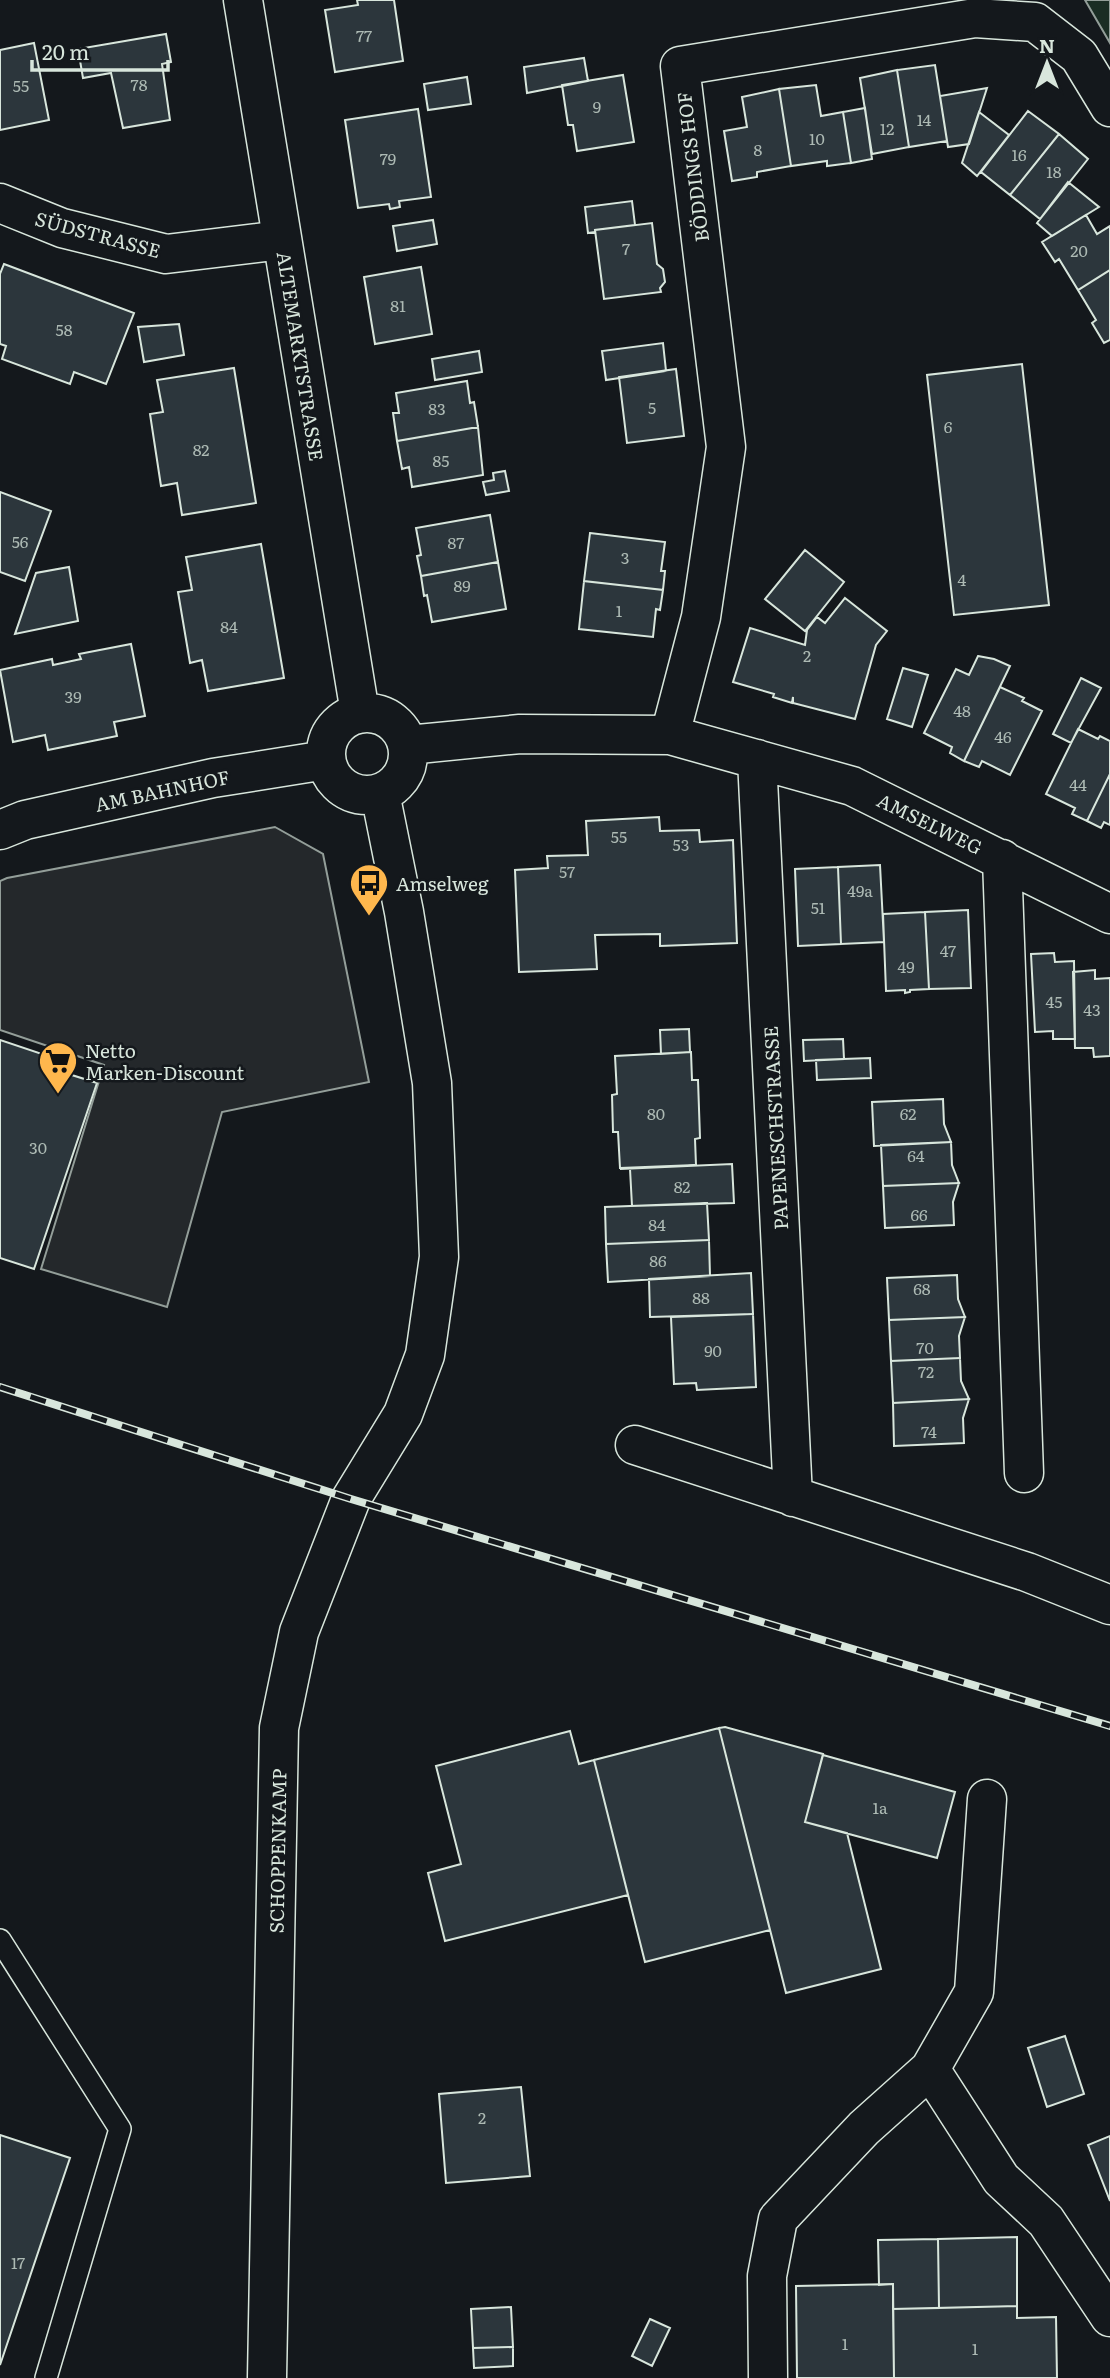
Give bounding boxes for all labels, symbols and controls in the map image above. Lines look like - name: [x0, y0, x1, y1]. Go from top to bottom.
- house number: 77: [356, 23, 372, 47]
- scale bar: [32, 28, 168, 72]
- north arrow: [1012, 28, 1082, 98]
- text: N: [1039, 31, 1055, 59]
- text: 20 m: [42, 35, 89, 66]
- house number: 78: [131, 72, 148, 96]
- house number: 55: [13, 73, 29, 97]
- street label: BÖDDINGS HOF: [669, 90, 715, 244]
- house number: 9: [593, 94, 601, 118]
- house number: 14: [917, 107, 932, 131]
- house number: 12: [880, 116, 894, 140]
- house number: 10: [809, 126, 825, 150]
- house number: 8: [754, 137, 763, 161]
- house number: 16: [1011, 142, 1027, 166]
- house number: 79: [380, 146, 396, 170]
- house number: 18: [1046, 159, 1062, 183]
- street label: SÜDSTRASSE: [32, 204, 164, 264]
- house number: 7: [622, 236, 630, 260]
- house number: 20: [1070, 238, 1088, 262]
- street label: ALTEMARKTSTRASSE: [271, 249, 331, 463]
- house number: 81: [390, 293, 406, 317]
- house number: 58: [56, 317, 73, 341]
- house number: 5: [648, 395, 656, 419]
- house number: 83: [428, 396, 446, 420]
- house number: 6: [944, 414, 953, 438]
- house number: 82: [193, 437, 209, 461]
- house number: 85: [433, 448, 449, 472]
- house number: 56: [12, 529, 29, 553]
- house number: 87: [448, 530, 464, 554]
- house number: 3: [621, 545, 629, 569]
- house number: 4: [958, 567, 967, 591]
- house number: 89: [453, 573, 471, 597]
- house number: 1: [616, 598, 623, 622]
- house number: 84: [220, 614, 238, 638]
- house number: 2: [803, 643, 811, 667]
- house number: 39: [64, 684, 82, 708]
- house number: 48: [953, 698, 971, 722]
- house number: 46: [994, 724, 1012, 748]
- street label: AM BAHNHOF: [92, 762, 232, 818]
- house number: 44: [1069, 772, 1087, 796]
- street label: AMSELWEG: [873, 785, 987, 861]
- house number: 55: [611, 824, 627, 848]
- house number: 53: [673, 832, 689, 856]
- house number: 57: [559, 859, 575, 883]
- bus stop icon: Amselweg: [348, 862, 390, 917]
- place label: Amselweg: [396, 869, 489, 897]
- house number: 49a: [847, 878, 873, 902]
- house number: 51: [811, 895, 826, 919]
- house number: 47: [940, 938, 956, 962]
- house number: 49: [897, 954, 915, 978]
- house number: 45: [1046, 989, 1062, 1013]
- house number: 43: [1083, 997, 1101, 1021]
- street label: PAPENESCHSTRASSE: [756, 1025, 794, 1231]
- place label: Netto Marken-Discount: [85, 1036, 245, 1086]
- supermarket icon: Netto Marken-Discount: [37, 1040, 79, 1095]
- house number: 80: [647, 1101, 665, 1125]
- house number: 62: [900, 1101, 916, 1125]
- house number: 30: [29, 1135, 47, 1159]
- house number: 64: [907, 1143, 925, 1167]
- house number: 82: [674, 1174, 690, 1198]
- house number: 66: [910, 1202, 928, 1226]
- house number: 84: [648, 1212, 666, 1236]
- house number: 86: [649, 1248, 667, 1272]
- house number: 68: [913, 1276, 931, 1300]
- house number: 88: [692, 1285, 710, 1309]
- house number: 70: [916, 1335, 934, 1359]
- house number: 90: [704, 1338, 722, 1362]
- house number: 72: [918, 1359, 934, 1383]
- house number: 74: [921, 1419, 937, 1443]
- street label: SCHOPPENKAMP: [262, 1768, 292, 1934]
- house number: 1a: [872, 1795, 888, 1819]
- house number: 2: [478, 2105, 486, 2129]
- house number: 17: [11, 2250, 25, 2274]
- house number: 1: [842, 2331, 849, 2355]
- house number: 1: [972, 2336, 979, 2360]

